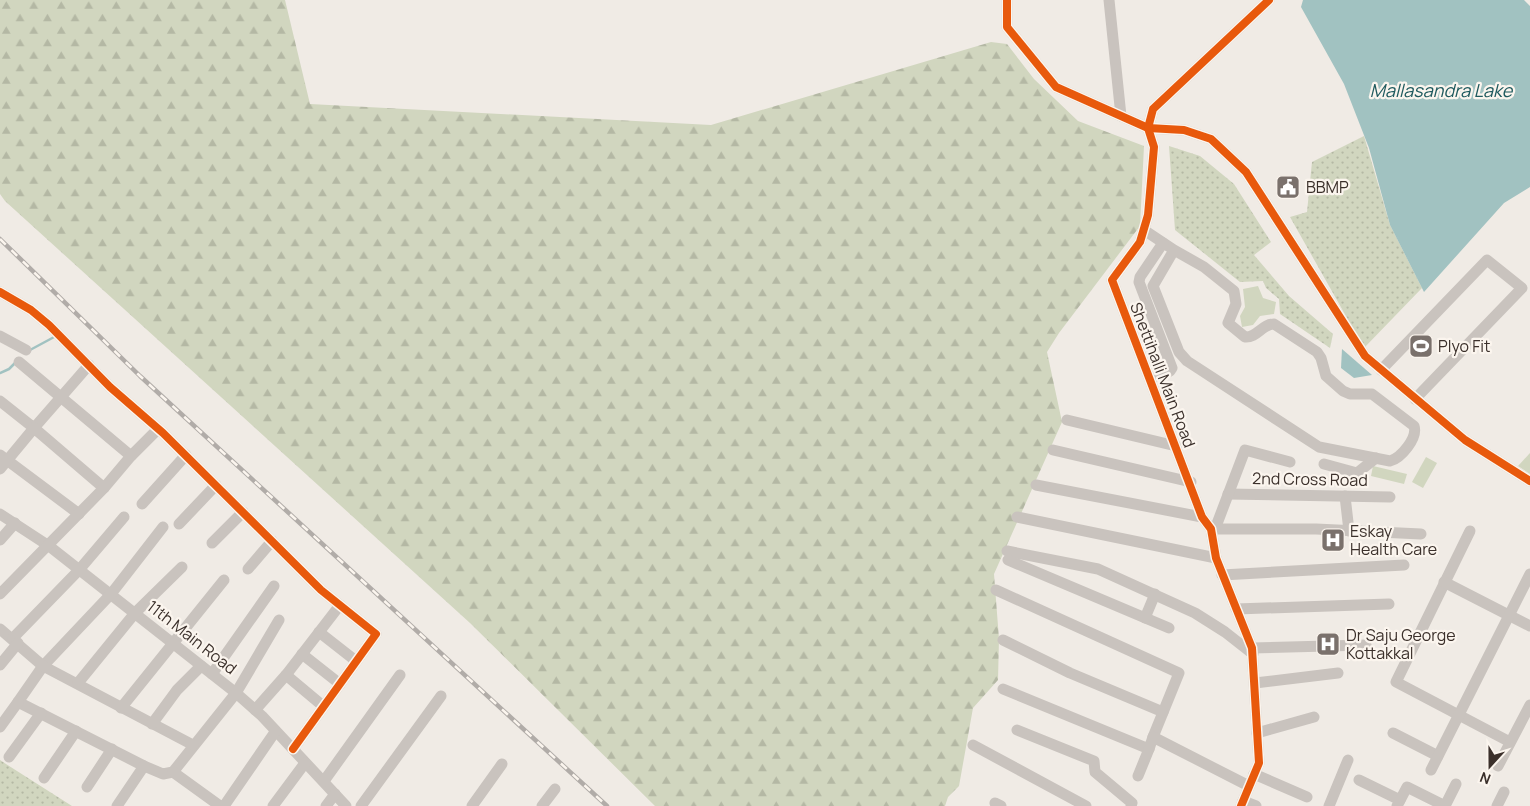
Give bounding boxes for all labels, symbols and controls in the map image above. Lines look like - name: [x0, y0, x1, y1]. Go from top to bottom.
- water label: Mallasandra Lake: [1370, 78, 1514, 102]
- public building icon: BBMP: [1275, 174, 1301, 200]
- place label: BBMP: [1306, 176, 1349, 198]
- street label: Shettihalli Main Road: [1125, 299, 1201, 451]
- sports icon: Plyo Fit: [1408, 333, 1434, 359]
- place label: Plyo Fit: [1438, 335, 1490, 357]
- street label: 2nd Cross Road: [1252, 467, 1368, 491]
- place label: Eskay Health Care: [1350, 520, 1437, 560]
- hospital icon: Eskay Health Care: [1320, 527, 1346, 553]
- street label: 11th Main Road: [143, 595, 241, 679]
- place label: Dr Saju George Kottakkal: [1346, 624, 1456, 664]
- hospital icon: Dr Saju George Kottakkal: [1315, 631, 1341, 657]
- north arrow: [1465, 741, 1515, 791]
- text: N: [1477, 768, 1493, 789]

